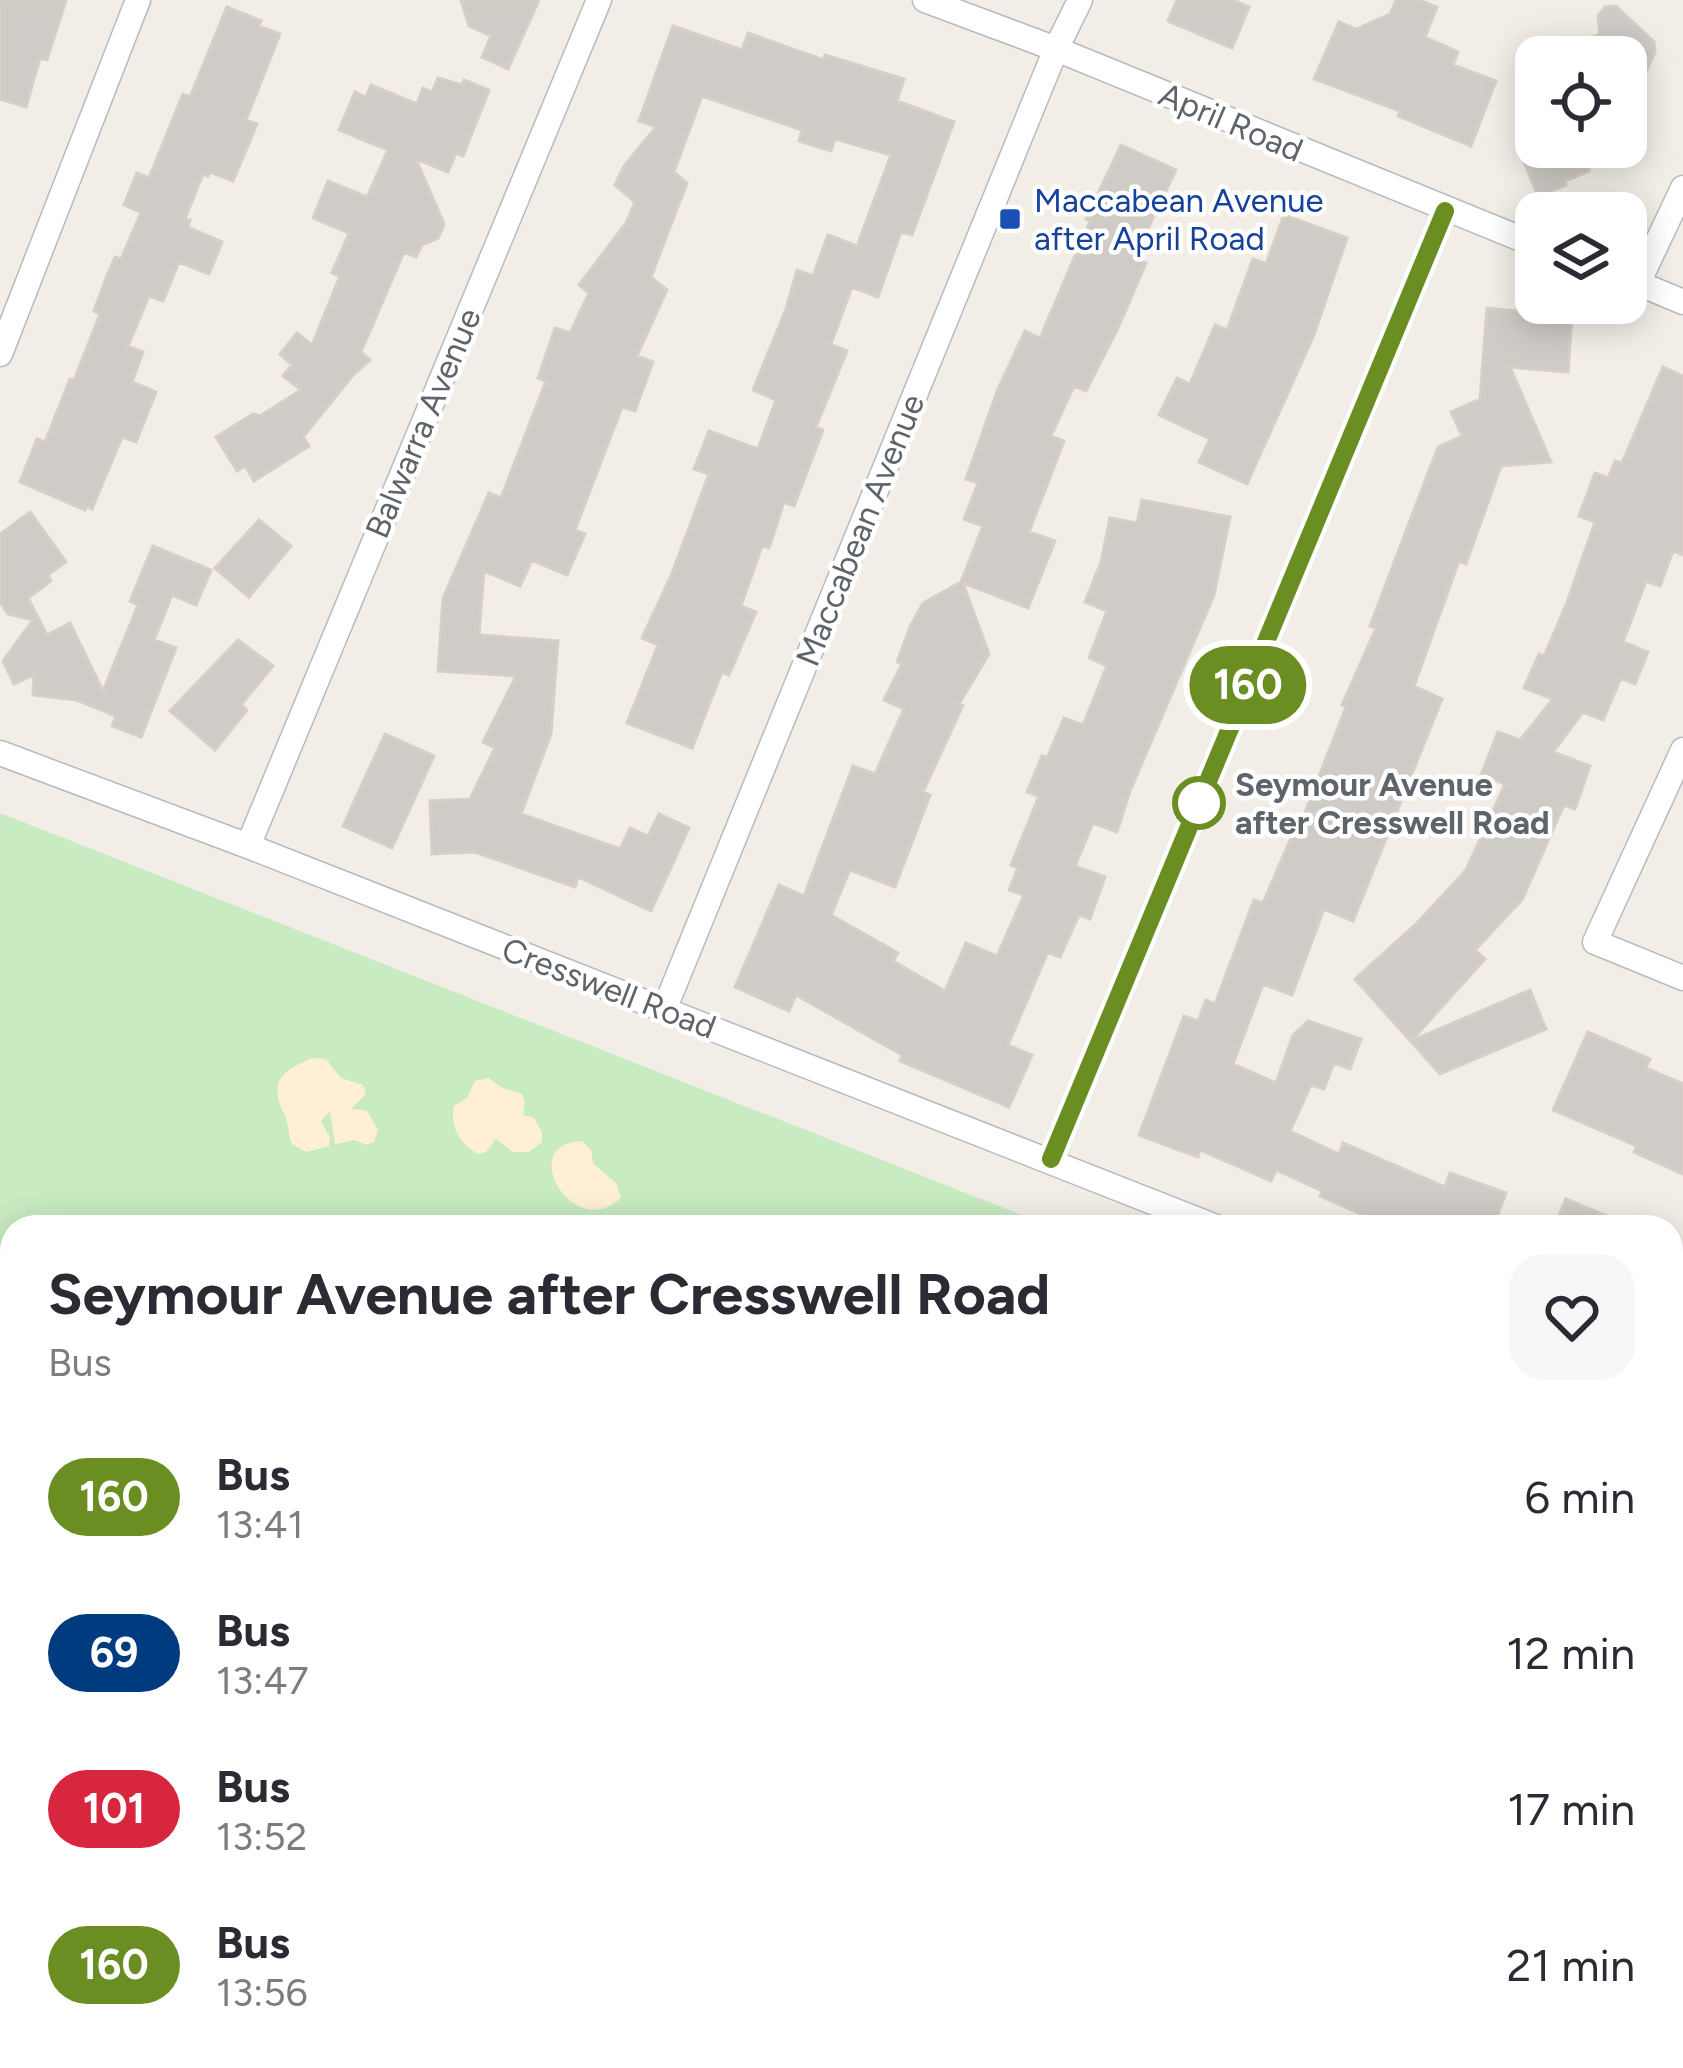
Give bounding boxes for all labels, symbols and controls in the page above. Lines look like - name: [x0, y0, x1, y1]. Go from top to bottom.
- map controls: [1515, 36, 1647, 324]
- button: locate: [1515, 36, 1647, 168]
- street label: April Road: [1153, 74, 1309, 170]
- place label: Maccabean Avenue after April Road: [1034, 181, 1324, 258]
- button: layers: [1515, 192, 1647, 324]
- marker: Maccabean Avenue after April Road: [997, 206, 1023, 232]
- street label: Balwarra Avenue: [357, 302, 489, 544]
- street label: Maccabean Avenue: [788, 388, 932, 672]
- line badge: 160: [1179, 646, 1317, 724]
- text: 160: [1213, 659, 1283, 710]
- place label: Seymour Avenue after Cresswell Road: [1235, 765, 1550, 842]
- marker: Seymour Avenue after Cresswell Road: [1174, 778, 1224, 828]
- street label: Cresswell Road: [497, 929, 721, 1047]
- button: heart: [1509, 1254, 1635, 1380]
- text: Seymour Avenue after Cresswell Road: [48, 1260, 1050, 1328]
- text: Bus: [48, 1339, 112, 1386]
- text: Bus: [216, 1447, 290, 1501]
- text: 6 min: [1525, 1470, 1635, 1524]
- text: 160: [79, 1471, 149, 1522]
- text: 13:41: [216, 1501, 304, 1548]
- text: Bus: [216, 1603, 290, 1657]
- text: 12 min: [1506, 1626, 1635, 1680]
- text: 69: [90, 1627, 138, 1678]
- text: 13:47: [216, 1657, 308, 1704]
- text: Bus: [216, 1759, 290, 1813]
- text: 17 min: [1507, 1782, 1635, 1836]
- text: 101: [83, 1783, 145, 1834]
- text: 13:52: [216, 1813, 307, 1860]
- text: Bus: [216, 1915, 290, 1969]
- text: 21 min: [1506, 1938, 1635, 1992]
- text: 160: [79, 1939, 149, 1990]
- text: 13:56: [216, 1969, 308, 2016]

